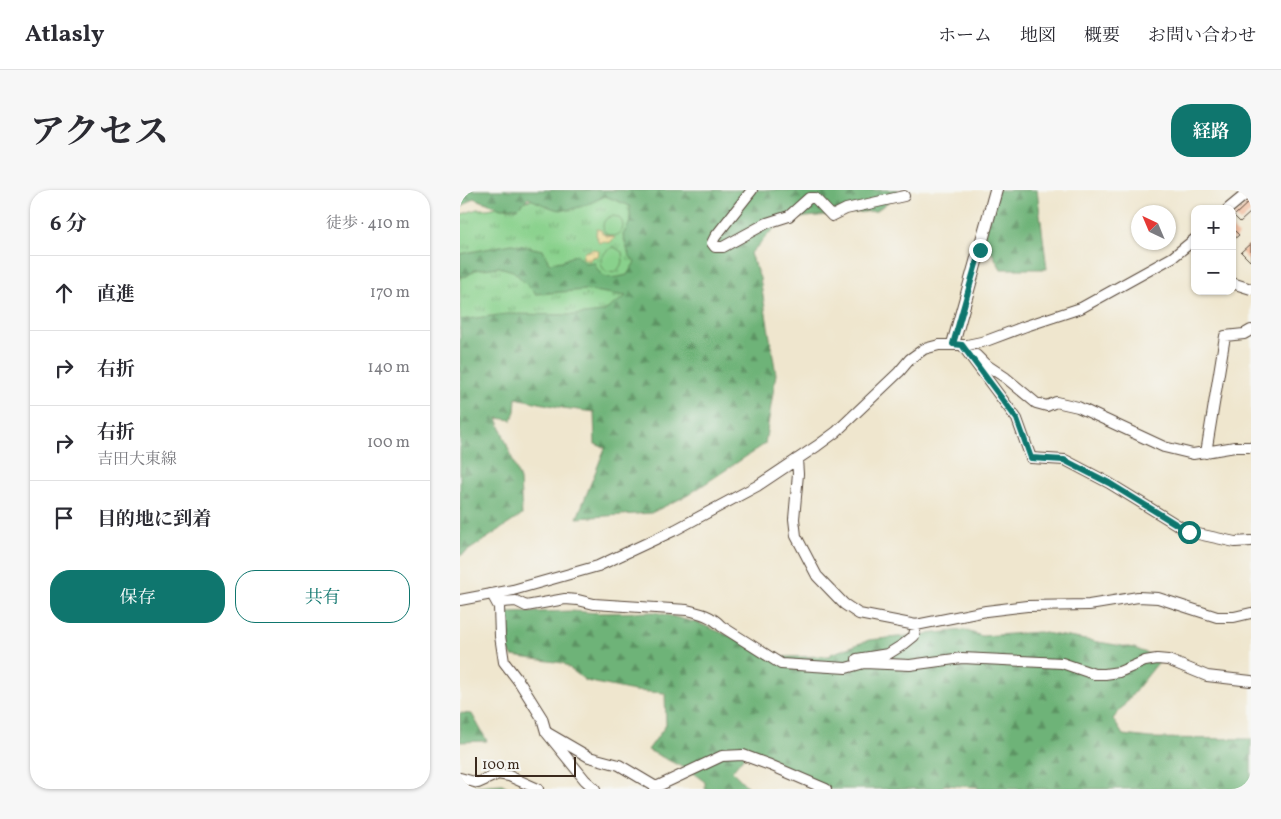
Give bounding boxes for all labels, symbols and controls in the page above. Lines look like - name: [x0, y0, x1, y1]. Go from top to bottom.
- text: Atlasly: [25, 18, 104, 52]
- text: ホーム: [938, 24, 992, 49]
- text: 地図: [1020, 24, 1056, 49]
- text: 概要: [1084, 24, 1120, 49]
- text: お問い合わせ: [1148, 24, 1256, 49]
- button: 経路: [1171, 104, 1251, 157]
- text: アクセス: [30, 110, 169, 158]
- north arrow: [1131, 205, 1176, 250]
- map controls: [1191, 205, 1236, 295]
- button: +: [1191, 205, 1236, 250]
- text: 6 分: [50, 210, 87, 239]
- text: 徒歩 · 410 m: [326, 213, 410, 235]
- route end: [969, 239, 992, 262]
- button: −: [1191, 250, 1236, 295]
- icon: ahead: [50, 279, 78, 307]
- text: 直進: [97, 282, 135, 308]
- text: 170 m: [370, 282, 410, 304]
- icon: right: [50, 354, 78, 382]
- text: 右折: [97, 357, 135, 383]
- text: 140 m: [368, 357, 410, 379]
- text: 右折: [97, 420, 135, 446]
- icon: right: [50, 429, 78, 457]
- text: 100 m: [367, 432, 410, 454]
- text: 吉田大東線: [97, 449, 177, 471]
- icon: arrive: [50, 504, 78, 532]
- text: 目的地に到着: [97, 507, 211, 533]
- route start: [1178, 521, 1201, 544]
- button: 保存: [50, 570, 225, 623]
- button: 共有: [235, 570, 410, 623]
- scale bar: [475, 754, 576, 777]
- text: 100 m: [482, 756, 520, 775]

